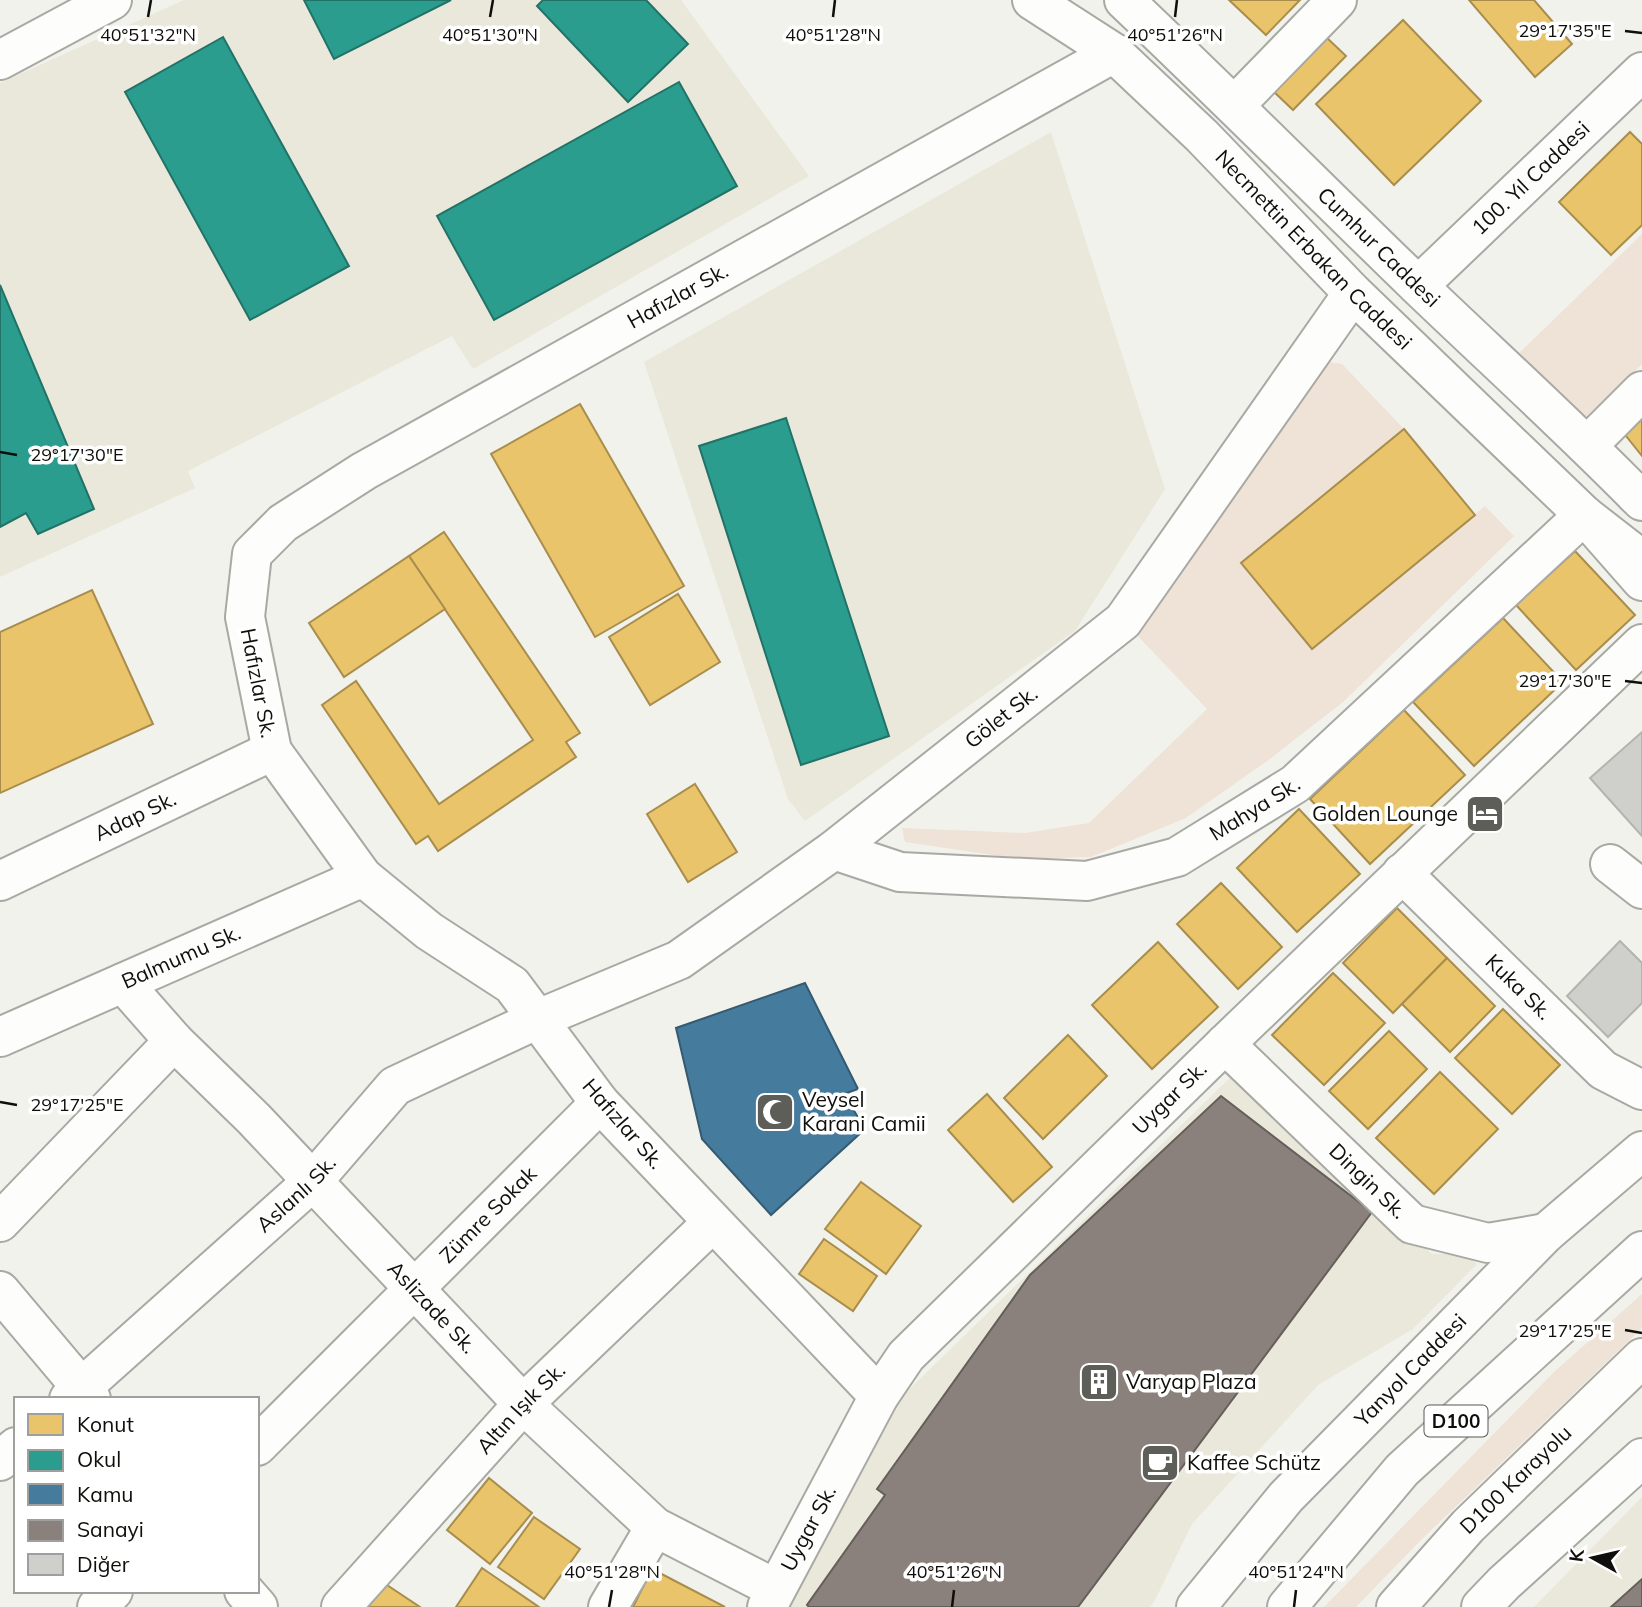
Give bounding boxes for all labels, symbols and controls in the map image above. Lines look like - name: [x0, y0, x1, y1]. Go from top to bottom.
- text: 29°17'35"E: [1518, 19, 1612, 42]
- text: 40°51'32"N: [100, 23, 196, 46]
- text: 40°51'30"N: [442, 23, 538, 46]
- text: 40°51'28"N: [785, 23, 881, 46]
- text: 40°51'26"N: [1127, 23, 1223, 46]
- street label: 100. Yıl Caddesi: [1466, 115, 1595, 240]
- street label: Necmettin Erbakan Caddesi: [1210, 144, 1418, 355]
- street label: Cumhur Caddesi: [1313, 181, 1446, 312]
- street label: Hafızlar Sk.: [622, 257, 732, 334]
- text: 29°17'30"E: [30, 443, 124, 466]
- street label: Hafızlar Sk.: [236, 626, 282, 740]
- text: 29°17'30"E: [1518, 669, 1612, 692]
- street label: Gölet Sk.: [959, 680, 1042, 753]
- street label: Mahya Sk.: [1204, 772, 1305, 846]
- street label: Adap Sk.: [90, 785, 180, 846]
- hotel icon: Golden Lounge: [1464, 793, 1506, 835]
- place label: Golden Lounge: [1312, 800, 1458, 826]
- street label: Balmumu Sk.: [117, 919, 244, 994]
- street label: Kuka Sk.: [1480, 948, 1558, 1025]
- street label: Uygar Sk.: [1126, 1055, 1212, 1139]
- street label: Hafızlar Sk.: [577, 1073, 670, 1174]
- place label: Veysel Karani Camii: [802, 1086, 926, 1136]
- mosque icon: Veysel Karani Camii: [754, 1091, 796, 1133]
- text: 29°17'25"E: [30, 1093, 124, 1116]
- street label: Dingin Sk.: [1324, 1137, 1412, 1224]
- street label: Aslanlı Sk.: [251, 1150, 341, 1237]
- street label: Zümre Sokak: [434, 1160, 542, 1268]
- street label: Aslizade Sk.: [383, 1255, 482, 1358]
- street label: Yanyol Caddesi: [1348, 1308, 1471, 1432]
- text: 29°17'25"E: [1518, 1319, 1612, 1342]
- street label: Altın Işık Sk.: [471, 1357, 570, 1459]
- building icon: Varyap Plaza: [1078, 1361, 1120, 1403]
- place label: Varyap Plaza: [1126, 1368, 1257, 1394]
- legend: [14, 1397, 259, 1593]
- road number: D100: [1424, 1406, 1488, 1436]
- text: Konut: [77, 1411, 134, 1437]
- street label: D100 Karayolu: [1454, 1419, 1576, 1539]
- cafe icon: Kaffee Schütz: [1139, 1442, 1181, 1484]
- text: Okul: [77, 1446, 121, 1472]
- place label: Kaffee Schütz: [1187, 1449, 1321, 1475]
- street label: Uygar Sk.: [774, 1480, 841, 1575]
- text: Kamu: [77, 1481, 133, 1507]
- text: Sanayi: [77, 1516, 144, 1542]
- north arrow: [1558, 1523, 1628, 1593]
- text: K: [1563, 1546, 1589, 1564]
- text: Diğer: [77, 1551, 130, 1577]
- text: 40°51'28"N: [564, 1560, 660, 1583]
- text: 40°51'26"N: [906, 1560, 1002, 1583]
- text: 40°51'24"N: [1248, 1560, 1344, 1583]

